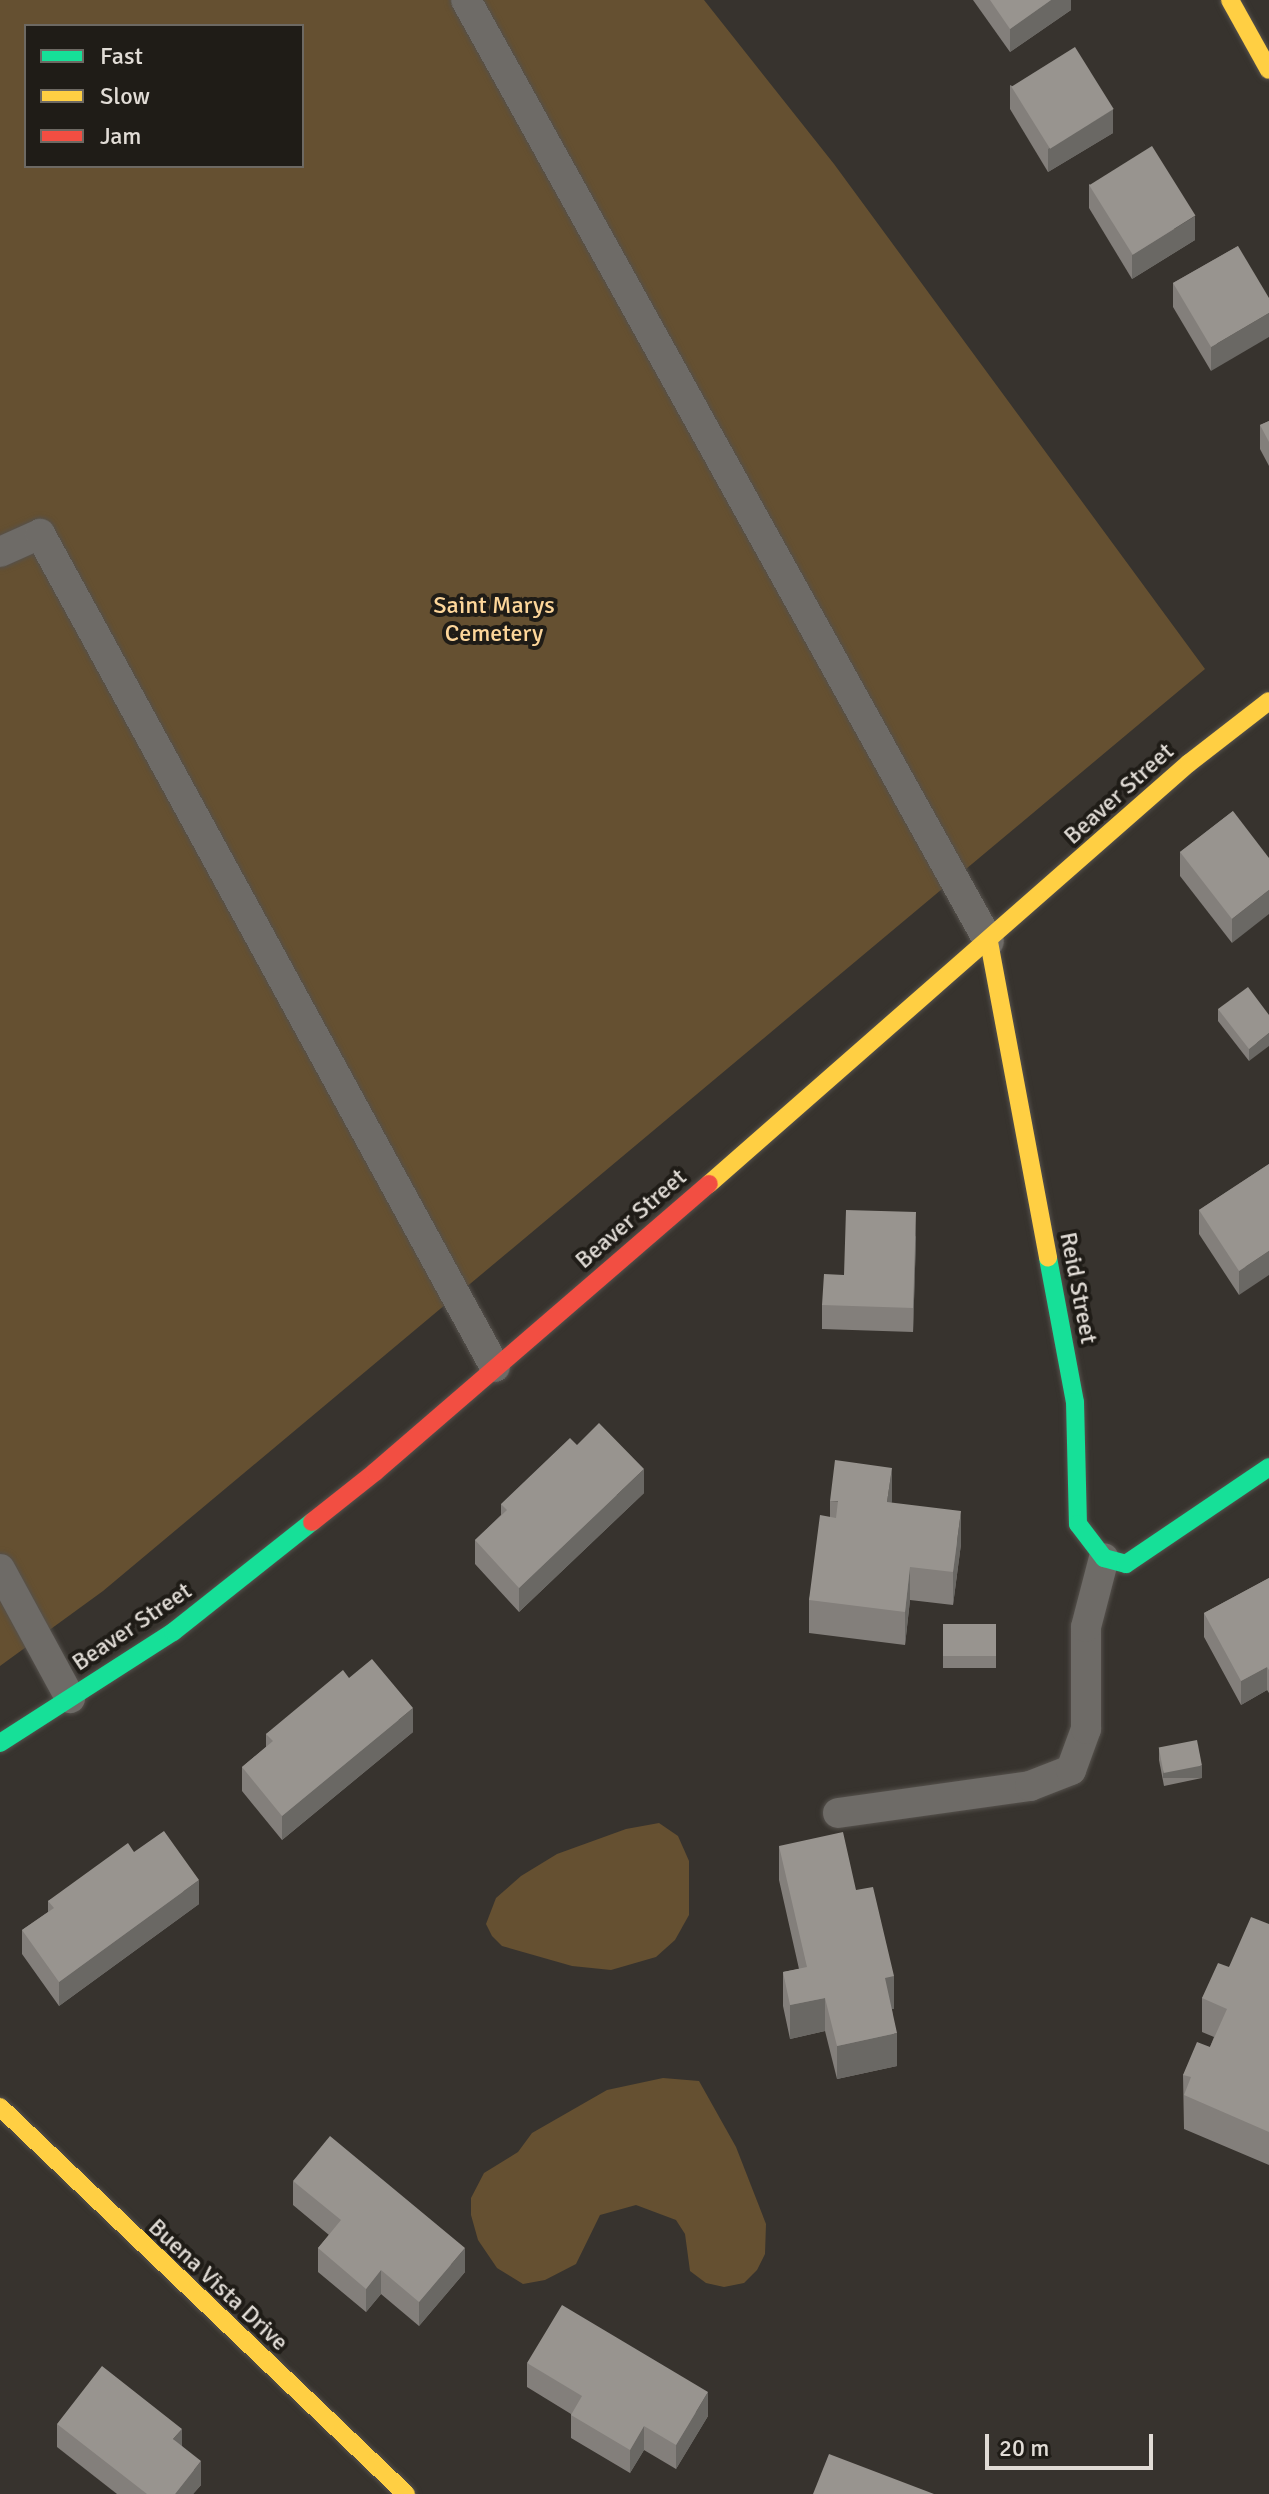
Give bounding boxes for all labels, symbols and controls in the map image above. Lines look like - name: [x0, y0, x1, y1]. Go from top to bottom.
- legend: [24, 24, 304, 168]
- text: Fast: [100, 41, 143, 71]
- text: Slow: [100, 81, 150, 111]
- text: Jam: [100, 121, 141, 151]
- park label: Saint Marys Cemetery: [433, 592, 555, 648]
- street label: Beaver Street: [1058, 737, 1180, 851]
- street label: Beaver Street: [570, 1163, 692, 1275]
- street label: Reid Street: [1053, 1230, 1103, 1346]
- street label: Beaver Street: [67, 1577, 197, 1677]
- street label: Buena Vista Drive: [142, 2213, 294, 2357]
- scale bar: [989, 2418, 1157, 2468]
- text: 20 m: [999, 2433, 1049, 2463]

